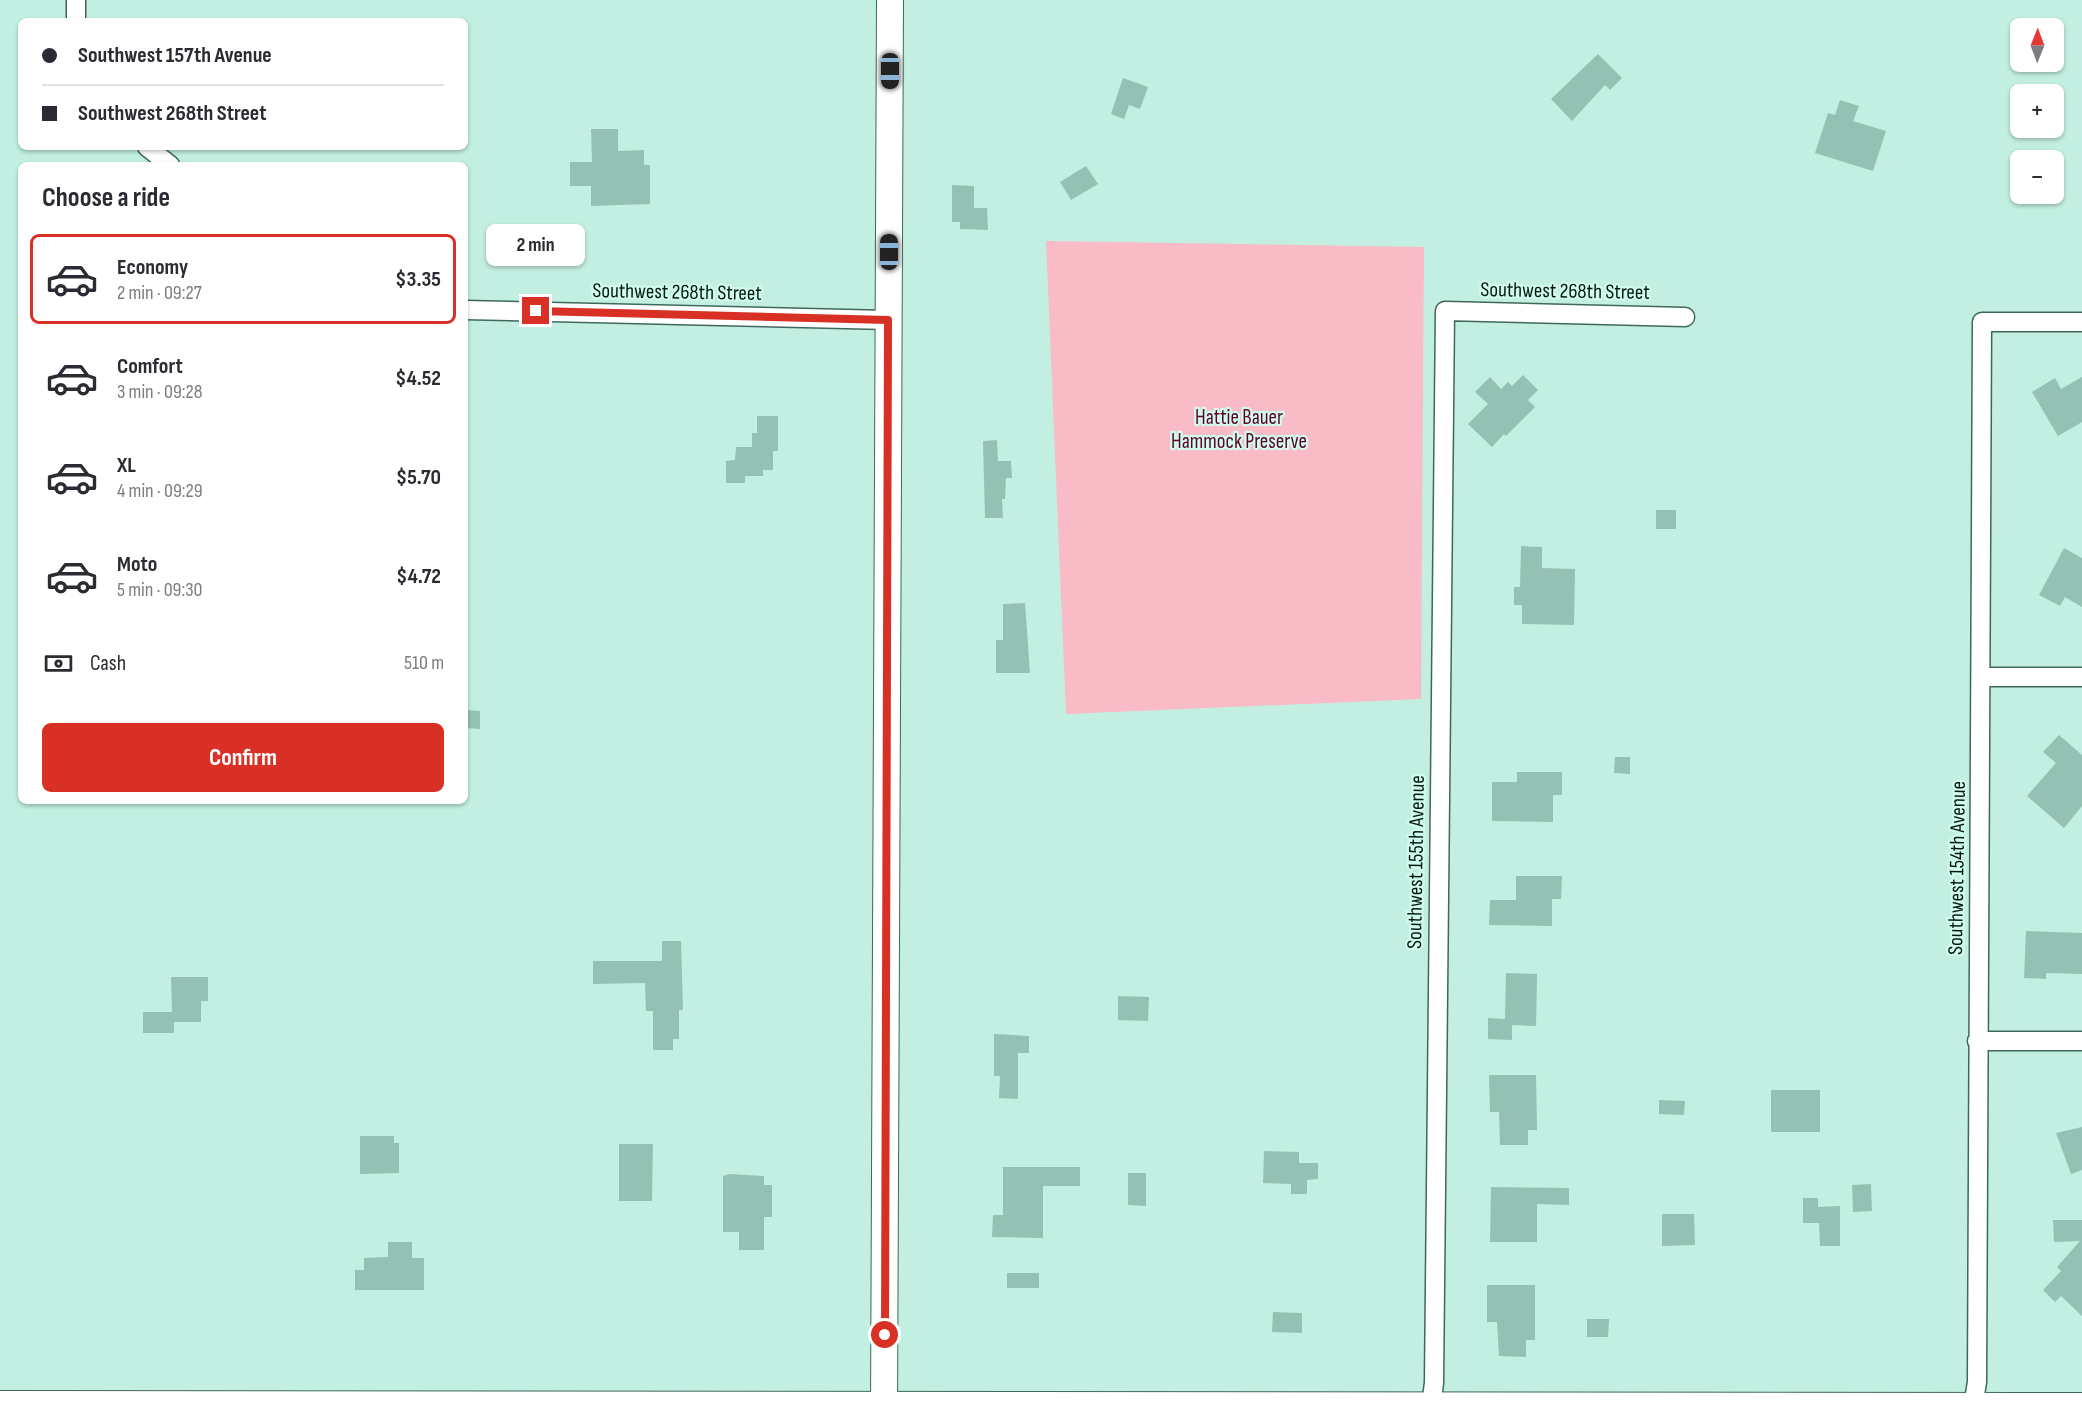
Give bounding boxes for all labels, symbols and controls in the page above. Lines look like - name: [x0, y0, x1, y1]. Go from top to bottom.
- north arrow: [2010, 18, 2064, 72]
- map controls: [2010, 18, 2064, 204]
- text: Southwest 157th Avenue: [78, 42, 272, 69]
- car: [881, 53, 899, 89]
- button: +: [2010, 84, 2064, 138]
- text: Southwest 268th Street: [78, 100, 267, 127]
- button: −: [2010, 150, 2064, 204]
- text: Choose a ride: [42, 182, 170, 214]
- callout: 2 min: [486, 224, 586, 266]
- text: 2 min: [516, 233, 555, 257]
- car: [880, 234, 898, 270]
- icon: car: [45, 252, 99, 306]
- text: Economy: [117, 254, 188, 281]
- text: $3.35: [395, 266, 441, 293]
- street label: Southwest 268th Street: [1480, 277, 1650, 305]
- street label: Southwest 268th Street: [592, 278, 762, 306]
- text: 2 min · 09:27: [117, 281, 202, 305]
- route end: [522, 297, 549, 324]
- icon: car: [45, 351, 99, 405]
- text: Comfort: [117, 353, 183, 380]
- text: $4.52: [395, 365, 441, 392]
- text: 3 min · 09:28: [117, 380, 203, 404]
- park label: Hattie Bauer Hammock Preserve: [1171, 405, 1307, 454]
- icon: car: [45, 450, 99, 504]
- text: XL: [117, 452, 136, 479]
- text: $5.70: [396, 464, 441, 491]
- text: 4 min · 09:29: [117, 479, 203, 503]
- icon: car: [45, 549, 99, 603]
- text: Moto: [117, 551, 157, 578]
- text: $4.72: [396, 563, 441, 590]
- text: 5 min · 09:30: [117, 578, 203, 602]
- icon: cash: [42, 647, 75, 680]
- text: Cash: [90, 650, 126, 677]
- text: 510 m: [404, 651, 444, 675]
- button: Confirm: [42, 723, 444, 792]
- street label: Southwest 155th Avenue: [1402, 775, 1430, 949]
- street label: Southwest 154th Avenue: [1943, 781, 1971, 955]
- route start: [871, 1321, 898, 1348]

